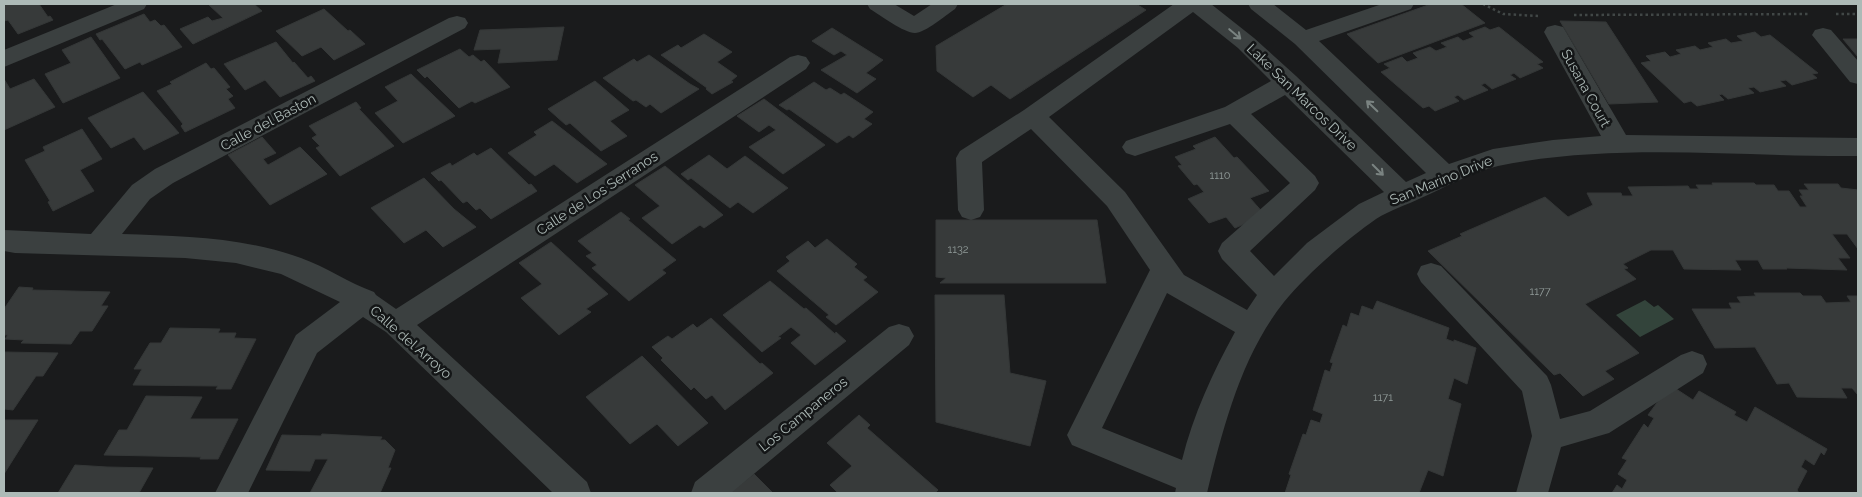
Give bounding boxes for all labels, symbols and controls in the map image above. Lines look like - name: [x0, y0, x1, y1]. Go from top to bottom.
- one-way arrow: [1229, 28, 1242, 39]
- street label: Lake San Marcos Drive: [1244, 40, 1360, 154]
- street label: Susana Court: [1558, 46, 1614, 130]
- street label: Calle del Baston: [218, 90, 318, 154]
- one-way arrow: [1366, 100, 1379, 112]
- street label: Calle de Los Serranos: [533, 148, 661, 238]
- street label: San Marino Drive: [1387, 152, 1495, 208]
- one-way arrow: [1372, 164, 1384, 176]
- house number: 1110: [1210, 169, 1231, 182]
- house number: 1132: [947, 243, 969, 256]
- house number: 1177: [1529, 285, 1551, 298]
- street label: Calle del Arroyo: [367, 302, 455, 382]
- street label: Los Campaneros: [756, 373, 851, 455]
- house number: 1171: [1373, 391, 1393, 404]

